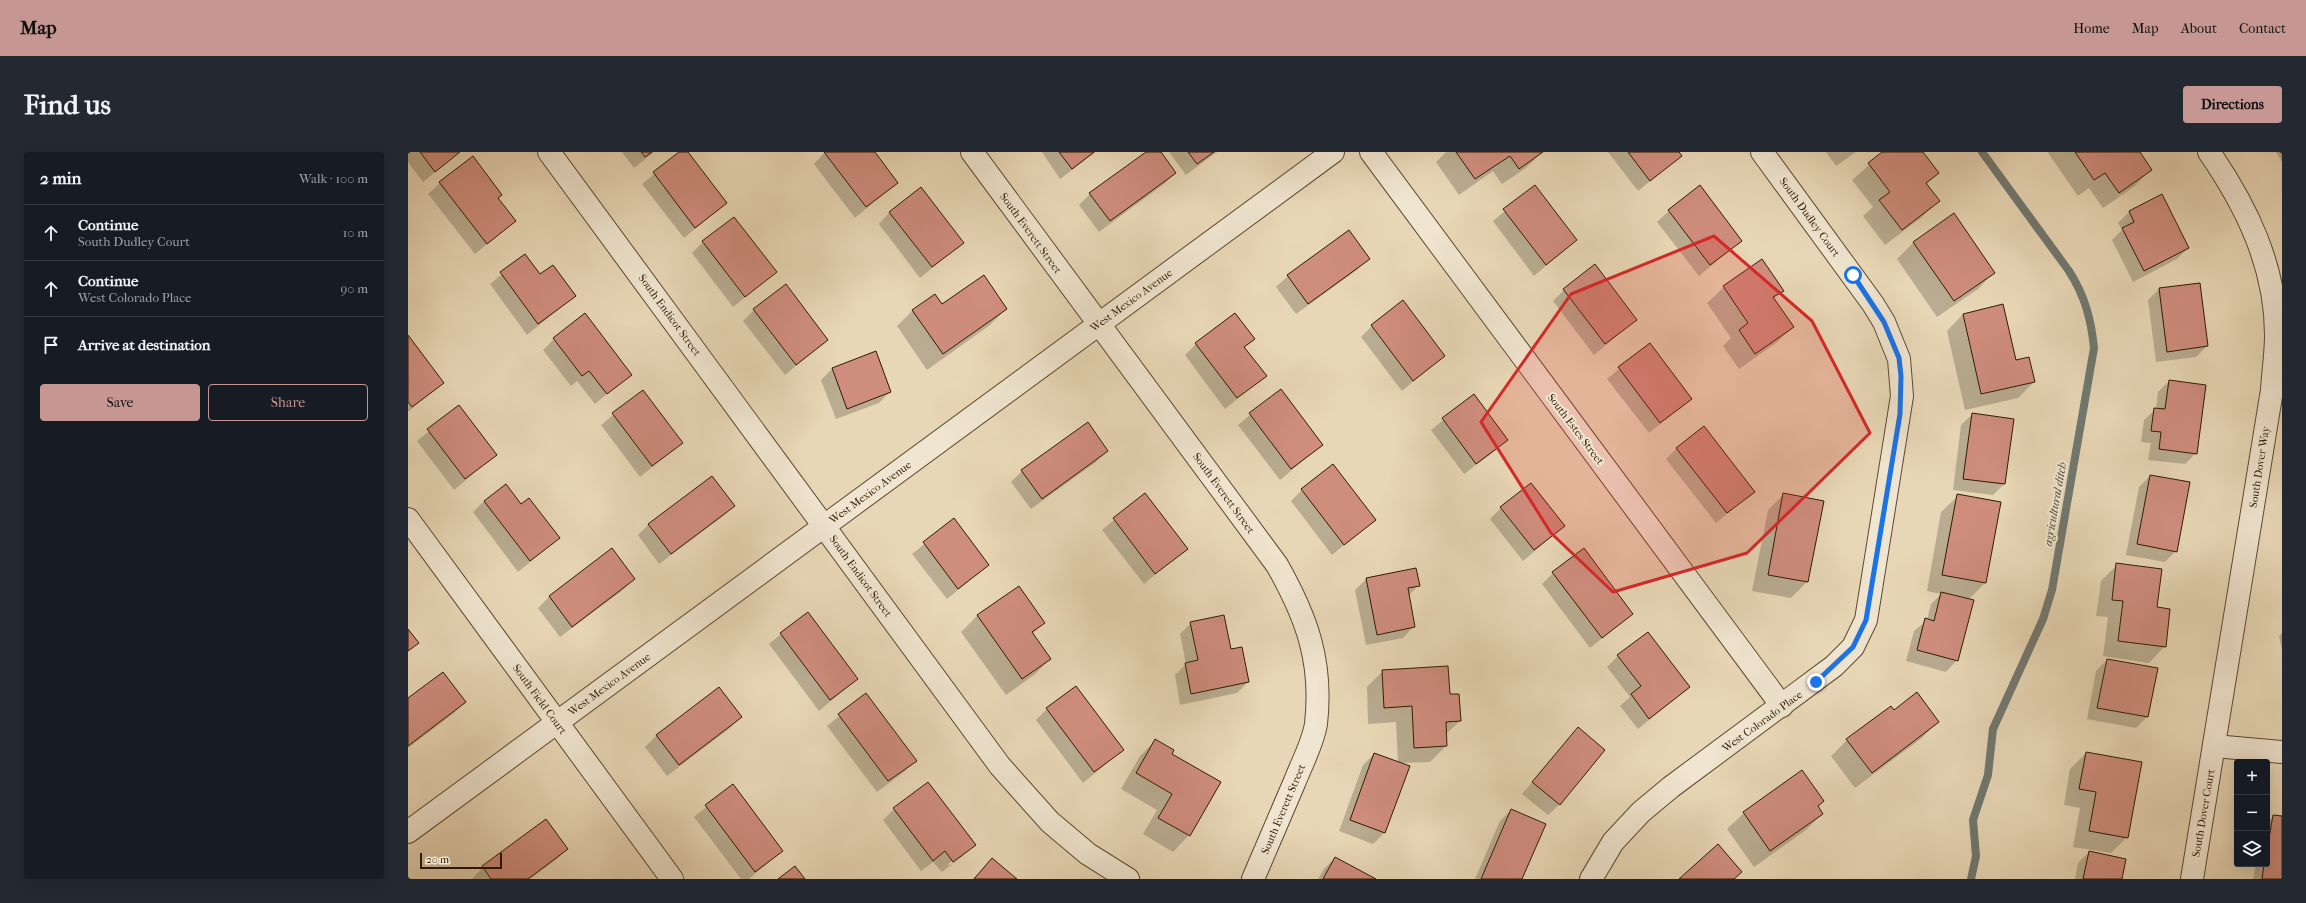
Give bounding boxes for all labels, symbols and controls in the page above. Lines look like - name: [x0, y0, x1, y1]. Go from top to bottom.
- text: Map: [20, 17, 56, 39]
- text: Home: [2073, 20, 2110, 37]
- text: Map: [2132, 20, 2159, 37]
- text: About: [2181, 20, 2217, 37]
- text: Contact: [2239, 20, 2286, 37]
- button: Directions: [2183, 86, 2282, 123]
- text: Find us: [24, 88, 111, 121]
- text: 2 min: [40, 168, 81, 188]
- text: Walk · 100 m: [299, 171, 368, 186]
- street label: South Dudley Court: [1777, 175, 1843, 259]
- street label: South Everett Street: [997, 190, 1064, 276]
- text: Continue: [78, 216, 138, 234]
- icon: ahead: [40, 222, 62, 244]
- text: 10 m: [343, 225, 368, 240]
- text: South Dudley Court: [78, 234, 190, 249]
- street label: West Mexico Avenue: [1087, 266, 1175, 335]
- route start: [1844, 266, 1862, 284]
- text: Continue: [78, 272, 138, 290]
- street label: South Endicot Street: [636, 272, 704, 359]
- icon: ahead: [40, 278, 62, 300]
- text: 90 m: [340, 281, 368, 296]
- text: West Colorado Place: [78, 290, 191, 305]
- icon: arrive: [40, 334, 62, 356]
- text: Arrive at destination: [78, 336, 210, 354]
- button: Save: [40, 384, 200, 421]
- button: Share: [208, 384, 368, 421]
- street label: South Estes Street: [1545, 391, 1607, 467]
- street label: South Dover Way: [2247, 424, 2273, 509]
- street label: South Everett Street: [1190, 450, 1257, 536]
- street label: West Mexico Avenue: [826, 458, 914, 527]
- water label: agricultural ditch: [2041, 461, 2069, 547]
- street label: South Endicot Street: [827, 533, 895, 620]
- street label: West Mexico Avenue: [565, 650, 653, 719]
- street label: South Field Court: [510, 662, 569, 737]
- route end: [1807, 673, 1825, 691]
- street label: West Colorado Place: [1719, 688, 1805, 755]
- map controls: [2234, 759, 2270, 867]
- button: +: [2234, 759, 2270, 795]
- street label: South Everett Street: [1259, 762, 1308, 856]
- street label: South Dover Court: [2189, 768, 2218, 858]
- button: −: [2234, 795, 2270, 831]
- button: layers: [2234, 831, 2270, 867]
- scale bar: [420, 851, 502, 870]
- text: 20 m: [426, 853, 449, 866]

